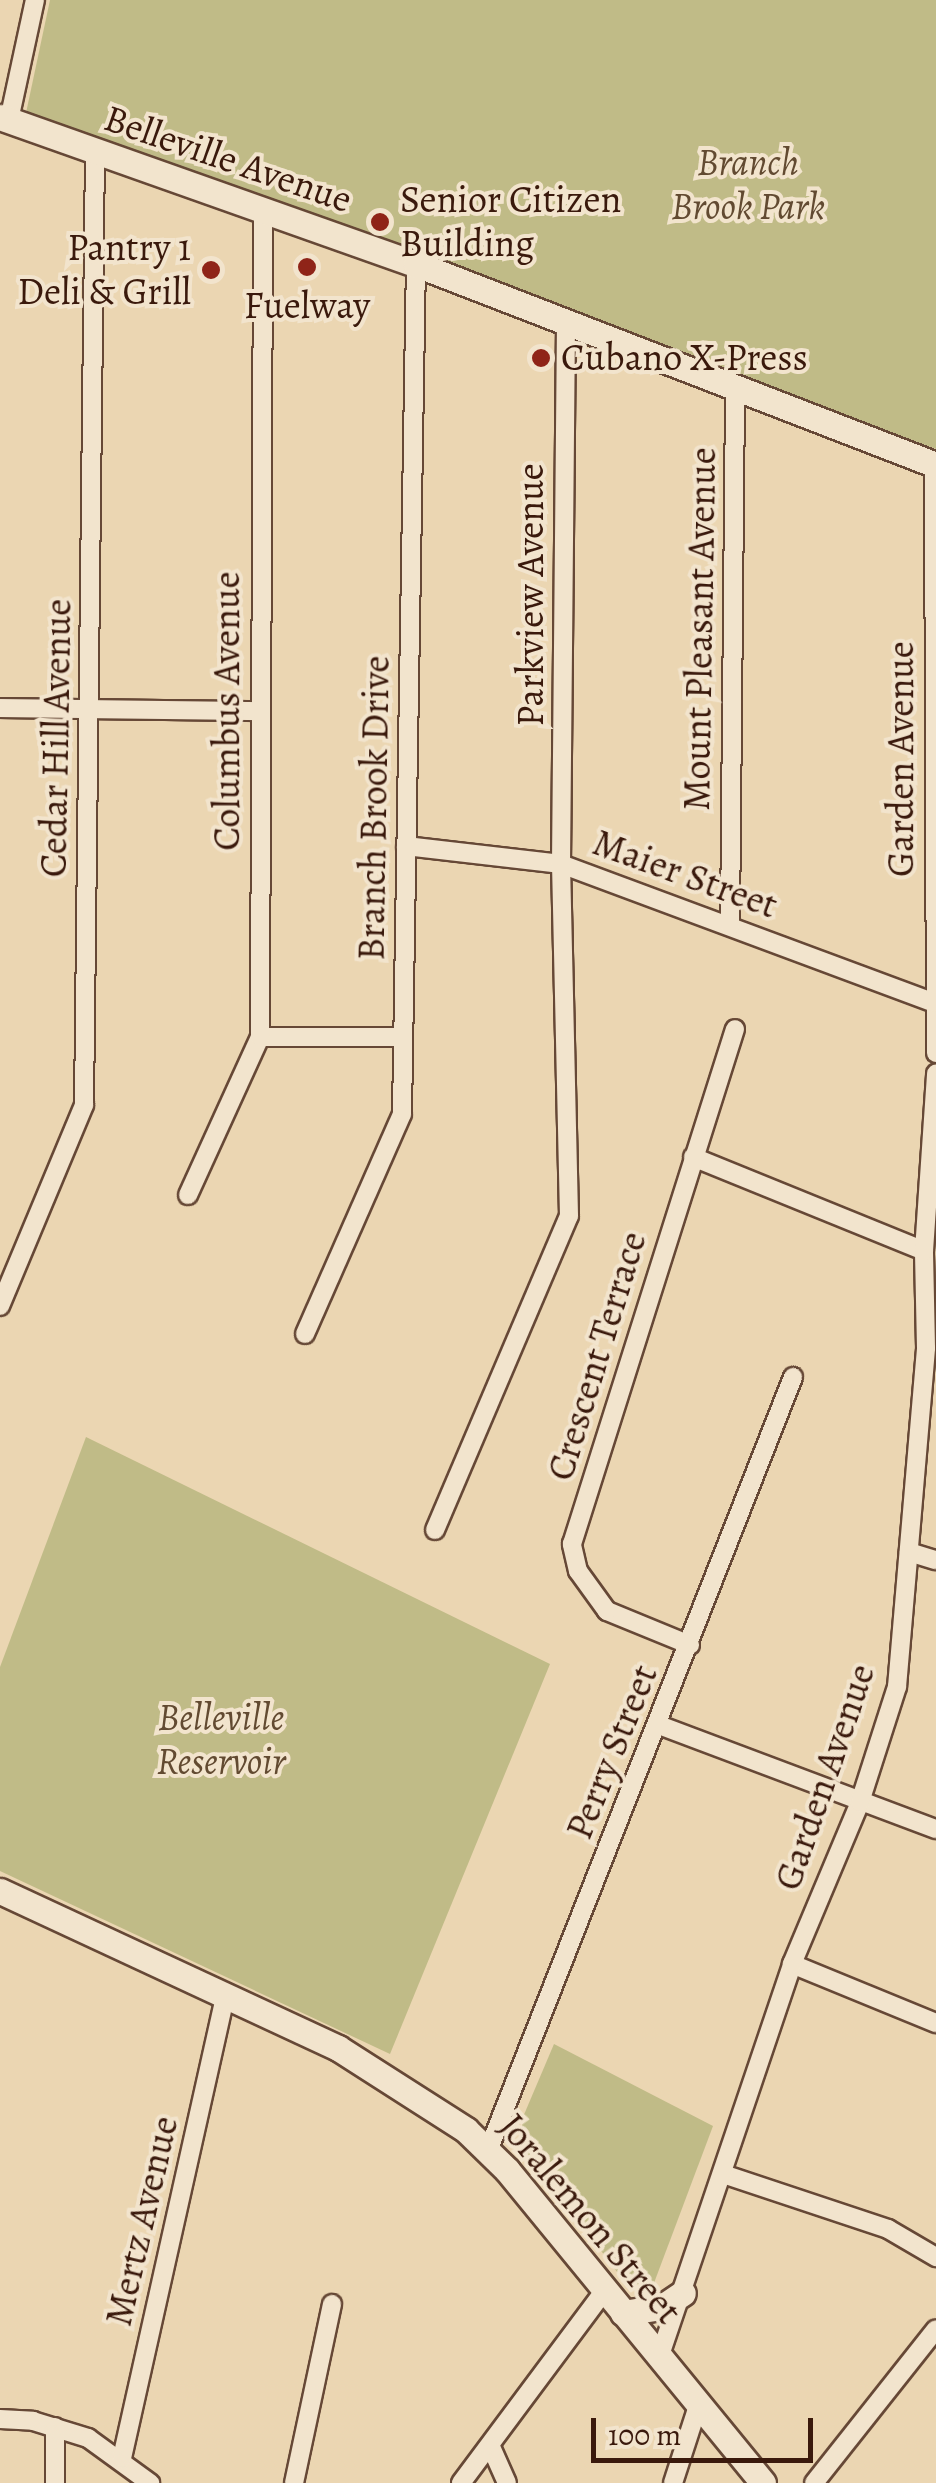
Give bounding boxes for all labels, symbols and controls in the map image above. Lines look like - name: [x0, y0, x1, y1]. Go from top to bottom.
- street label: Belleville Avenue: [98, 95, 358, 223]
- park label: Branch Brook Park: [671, 140, 825, 230]
- place label: Senior Citizen Building: [400, 177, 621, 266]
- marker: Senior Citizen Building: [369, 211, 391, 233]
- place label: Pantry 1 Deli & Grill: [17, 225, 191, 314]
- marker: Fuelway: [296, 256, 318, 278]
- marker: Pantry 1 Deli & Grill: [200, 259, 222, 281]
- place label: Fuelway: [244, 283, 370, 329]
- place label: Cubano X-Press: [561, 335, 808, 381]
- marker: Cubano X-Press: [530, 347, 552, 369]
- street label: Mount Pleasant Avenue: [674, 447, 726, 811]
- street label: Parkview Avenue: [508, 463, 554, 727]
- street label: Columbus Avenue: [204, 571, 250, 851]
- street label: Cedar Hill Avenue: [31, 598, 81, 878]
- street label: Garden Avenue: [878, 641, 924, 877]
- street label: Branch Brook Drive: [349, 655, 399, 961]
- street label: Maier Street: [587, 820, 783, 928]
- street label: Crescent Terrace: [538, 1226, 656, 1486]
- street label: Perry Street: [556, 1658, 668, 1846]
- street label: Garden Avenue: [765, 1658, 885, 1896]
- park label: Belleville Reservoir: [157, 1695, 285, 1785]
- street label: Joralemon Street: [489, 2105, 691, 2333]
- street label: Mertz Avenue: [96, 2112, 188, 2330]
- scale bar: [596, 2398, 818, 2460]
- text: 100 m: [608, 2415, 681, 2455]

